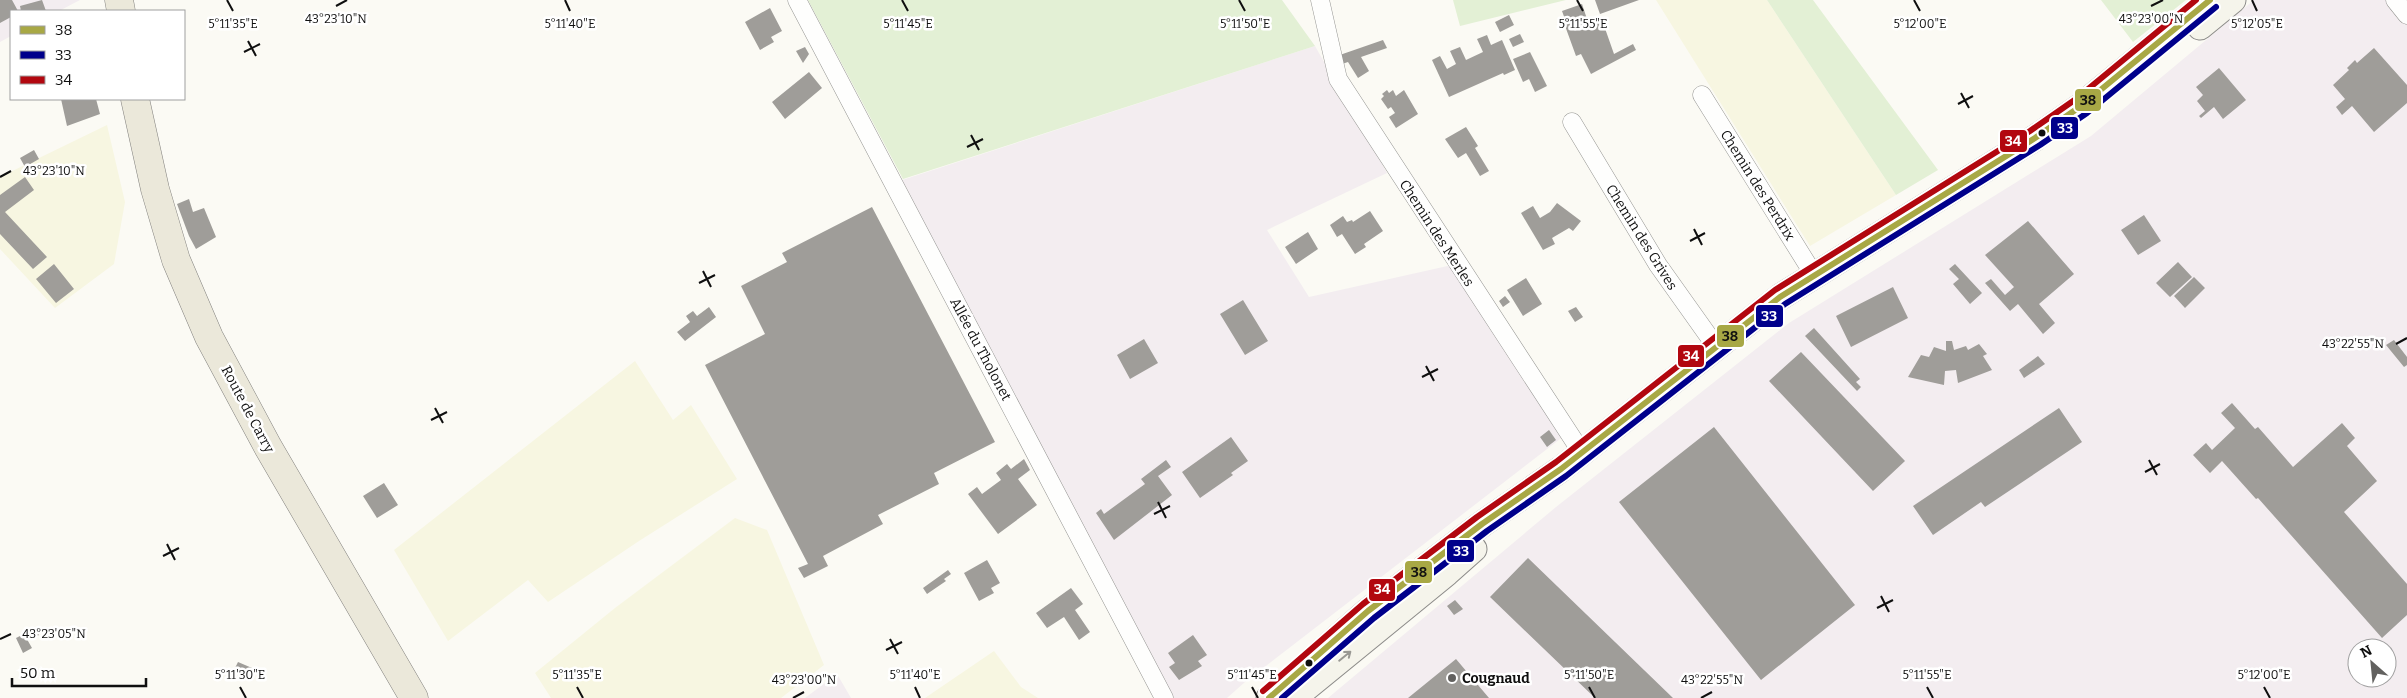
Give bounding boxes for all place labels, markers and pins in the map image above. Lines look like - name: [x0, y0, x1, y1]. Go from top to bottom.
- unlabelled marker: [2037, 128, 2047, 138]
- unlabelled marker: [1304, 658, 1314, 668]
- place label: Cougnaud: [1462, 670, 1530, 687]
- marker: Cougnaud: [1446, 672, 1458, 684]

